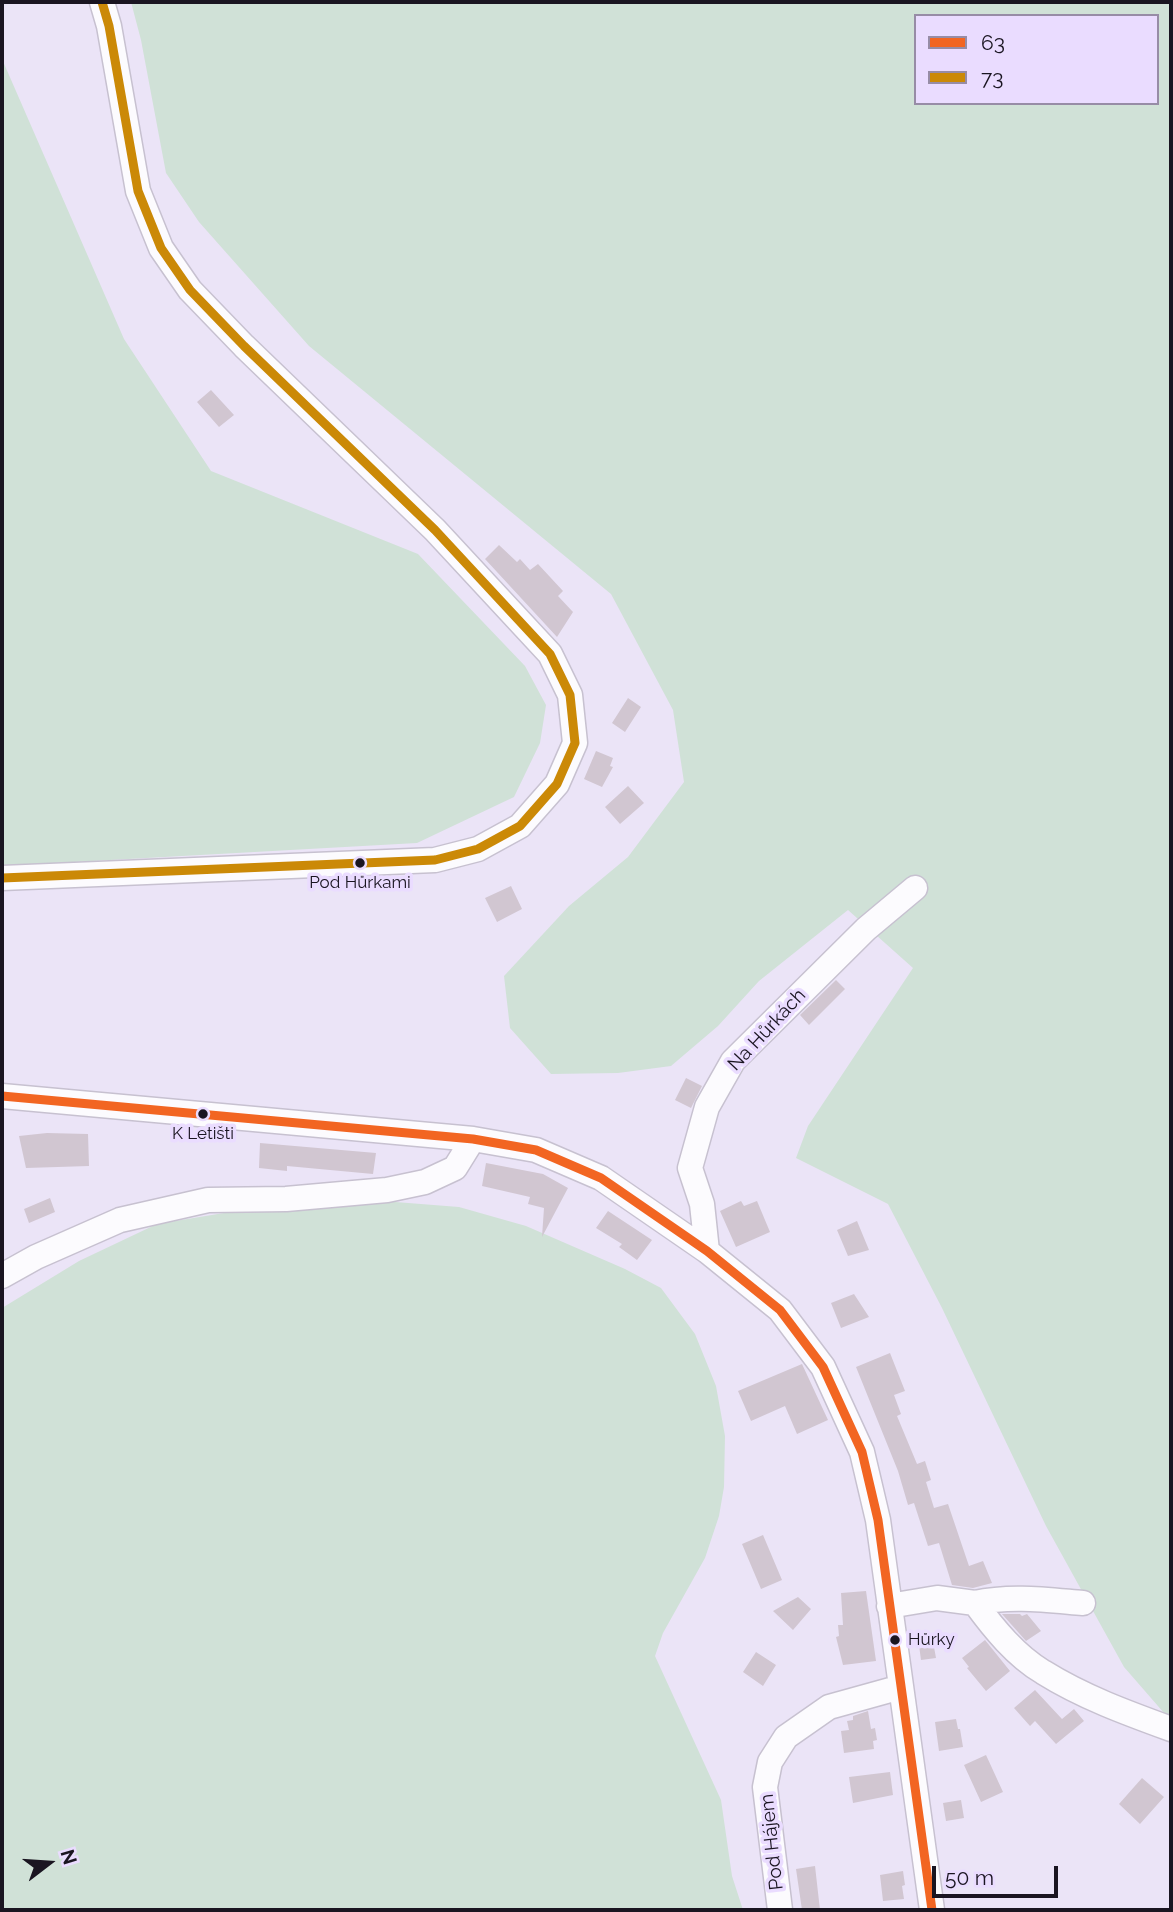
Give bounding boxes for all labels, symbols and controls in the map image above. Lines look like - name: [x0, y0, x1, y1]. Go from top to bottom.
- legend: [914, 14, 1159, 105]
- text: 63: [981, 30, 1005, 55]
- text: 73: [981, 65, 1003, 90]
- marker: Pod Hůrkami: [353, 856, 367, 870]
- place label: Pod Hůrkami: [309, 873, 411, 893]
- street label: Na Hůrkách: [723, 984, 811, 1076]
- marker: K Letišti: [196, 1107, 210, 1121]
- place label: K Letišti: [172, 1124, 234, 1144]
- place label: Hůrky: [908, 1630, 955, 1650]
- marker: Hůrky: [888, 1633, 902, 1647]
- street label: Pod Hájem: [756, 1793, 788, 1891]
- north arrow: [14, 1828, 84, 1898]
- text: N: [56, 1847, 82, 1867]
- scale bar: [935, 1853, 1061, 1897]
- text: 50 m: [945, 1865, 994, 1890]

